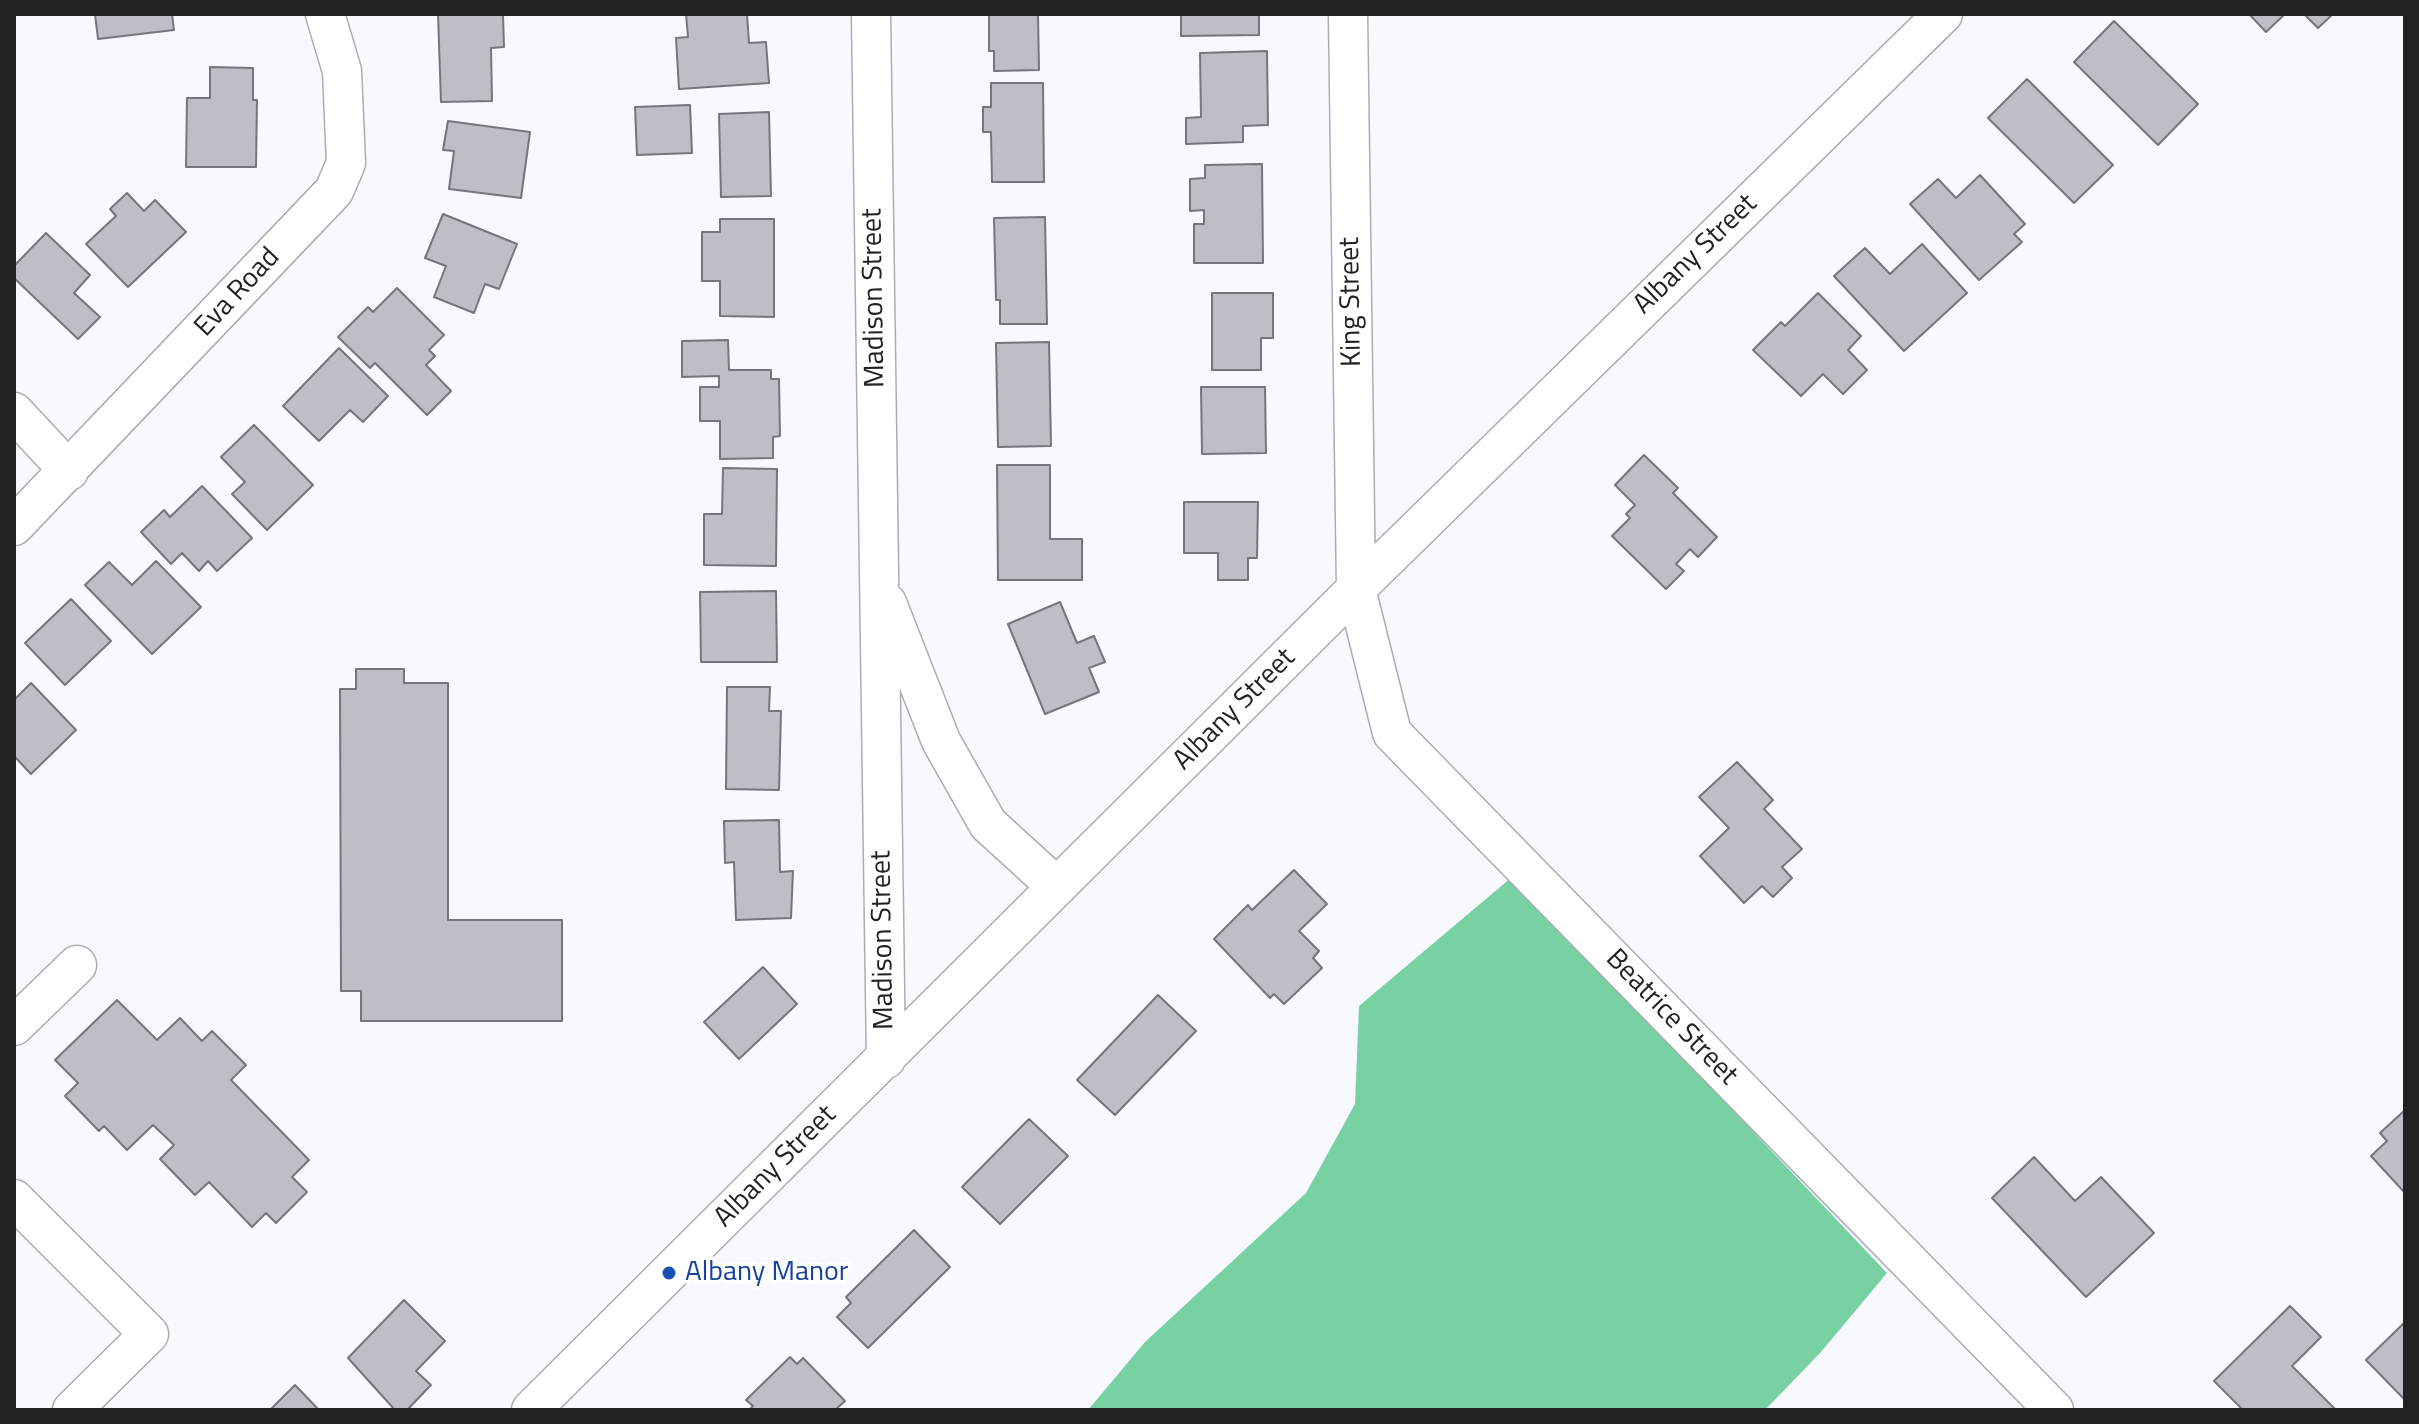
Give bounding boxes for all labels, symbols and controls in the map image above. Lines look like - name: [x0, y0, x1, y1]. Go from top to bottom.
- street label: Albany Street: [1627, 188, 1765, 322]
- street label: Madison Street: [857, 208, 893, 388]
- street label: King Street: [1334, 237, 1370, 367]
- street label: Eva Road: [188, 242, 288, 344]
- street label: Albany Street: [1167, 642, 1303, 778]
- street label: Madison Street: [866, 850, 902, 1030]
- street label: Beatrice Street: [1598, 943, 1744, 1093]
- street label: Albany Street: [708, 1099, 844, 1235]
- place label: Albany Manor: [685, 1256, 849, 1290]
- marker: Albany Manor: [660, 1264, 678, 1282]

